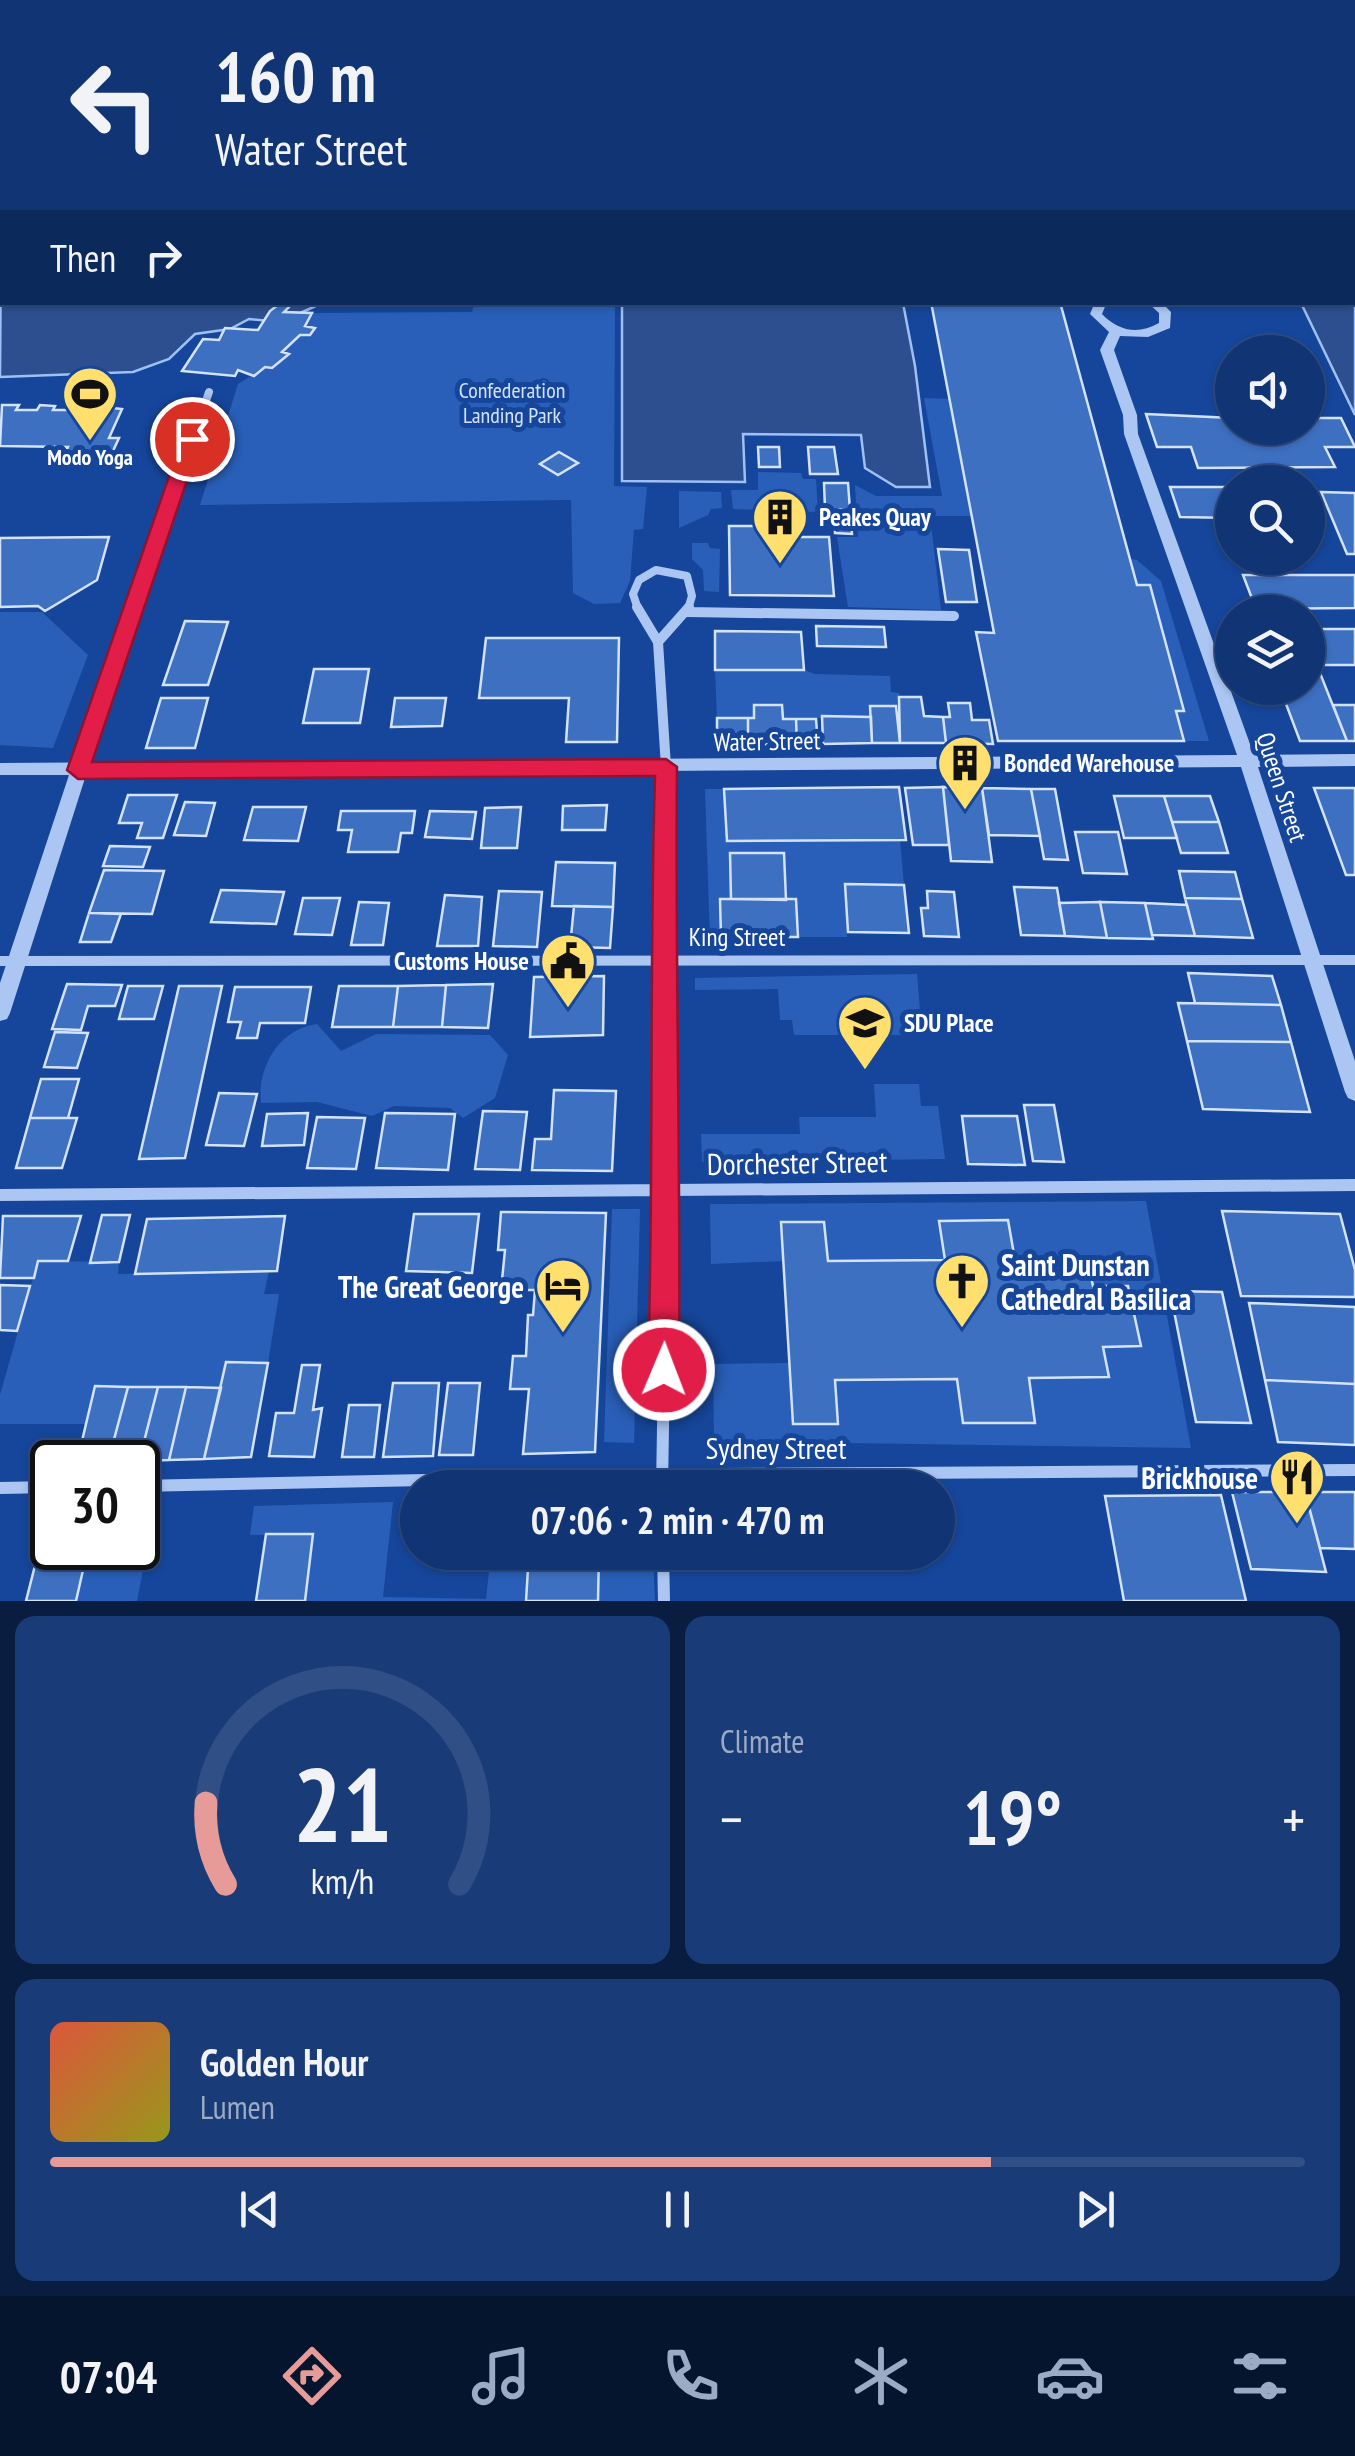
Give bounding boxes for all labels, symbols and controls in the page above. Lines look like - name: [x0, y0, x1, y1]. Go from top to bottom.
- text: 160 m: [215, 31, 376, 121]
- icon: left: [50, 40, 180, 170]
- text: Water Street: [215, 119, 407, 177]
- icon: right: [136, 230, 191, 285]
- text: Then: [50, 233, 116, 282]
- map controls: [1215, 335, 1325, 705]
- button: sound: [1215, 335, 1325, 445]
- sports icon: Modo Yoga: [60, 364, 120, 443]
- park label: Confederation Landing Park: [459, 376, 565, 429]
- pin: [150, 397, 235, 482]
- icon: arrive: [165, 412, 220, 467]
- place label: Modo Yoga: [47, 443, 133, 471]
- button: search: [1215, 465, 1325, 575]
- building icon: Peakes Quay: [750, 487, 810, 566]
- place label: Peakes Quay: [819, 501, 932, 533]
- button: layers: [1215, 595, 1325, 705]
- street label: Water Street: [713, 724, 821, 758]
- street label: Queen Street: [1249, 728, 1315, 846]
- building icon: Bonded Warehouse: [935, 733, 995, 812]
- place label: Bonded Warehouse: [1004, 747, 1174, 779]
- street label: King Street: [689, 921, 785, 953]
- public building icon: Customs House: [538, 931, 598, 1010]
- place label: Customs House: [394, 945, 529, 977]
- school or university icon: SDU Place: [835, 993, 895, 1072]
- place label: SDU Place: [904, 1007, 994, 1039]
- street label: Dorchester Street: [706, 1141, 888, 1183]
- place label: Saint Dunstan Cathedral Basilica: [1001, 1245, 1191, 1318]
- church icon: Saint Dunstan Cathedral Basilica: [932, 1251, 992, 1330]
- hotel icon: The Great George: [533, 1256, 593, 1335]
- place label: The Great George: [338, 1267, 524, 1306]
- position arrow: [612, 1318, 716, 1422]
- street label: Sydney Street: [705, 1428, 847, 1467]
- speed limit sign: 30: [30, 1440, 160, 1570]
- restaurant icon: Brickhouse: [1267, 1447, 1327, 1526]
- place label: Brickhouse: [1141, 1458, 1258, 1497]
- text: 07:06 · 2 min · 470 m: [531, 1495, 824, 1544]
- text: Climate: [720, 1720, 804, 1762]
- text: 21: [293, 1736, 392, 1871]
- text: 19°: [963, 1769, 1062, 1866]
- text: −: [720, 1783, 743, 1854]
- text: +: [1282, 1783, 1305, 1854]
- text: km/h: [311, 1858, 374, 1904]
- text: Golden Hour: [200, 2037, 369, 2086]
- text: Lumen: [200, 2086, 275, 2128]
- icon: previous: [232, 2182, 287, 2237]
- icon: pause: [650, 2182, 705, 2237]
- icon: next: [1068, 2182, 1123, 2237]
- icon: directions: [277, 2341, 347, 2411]
- icon: music: [466, 2341, 536, 2411]
- icon: phone: [656, 2341, 726, 2411]
- icon: climate: [846, 2341, 916, 2411]
- icon: car: [1035, 2341, 1105, 2411]
- icon: filters: [1225, 2341, 1295, 2411]
- text: 07:04: [60, 2347, 157, 2405]

